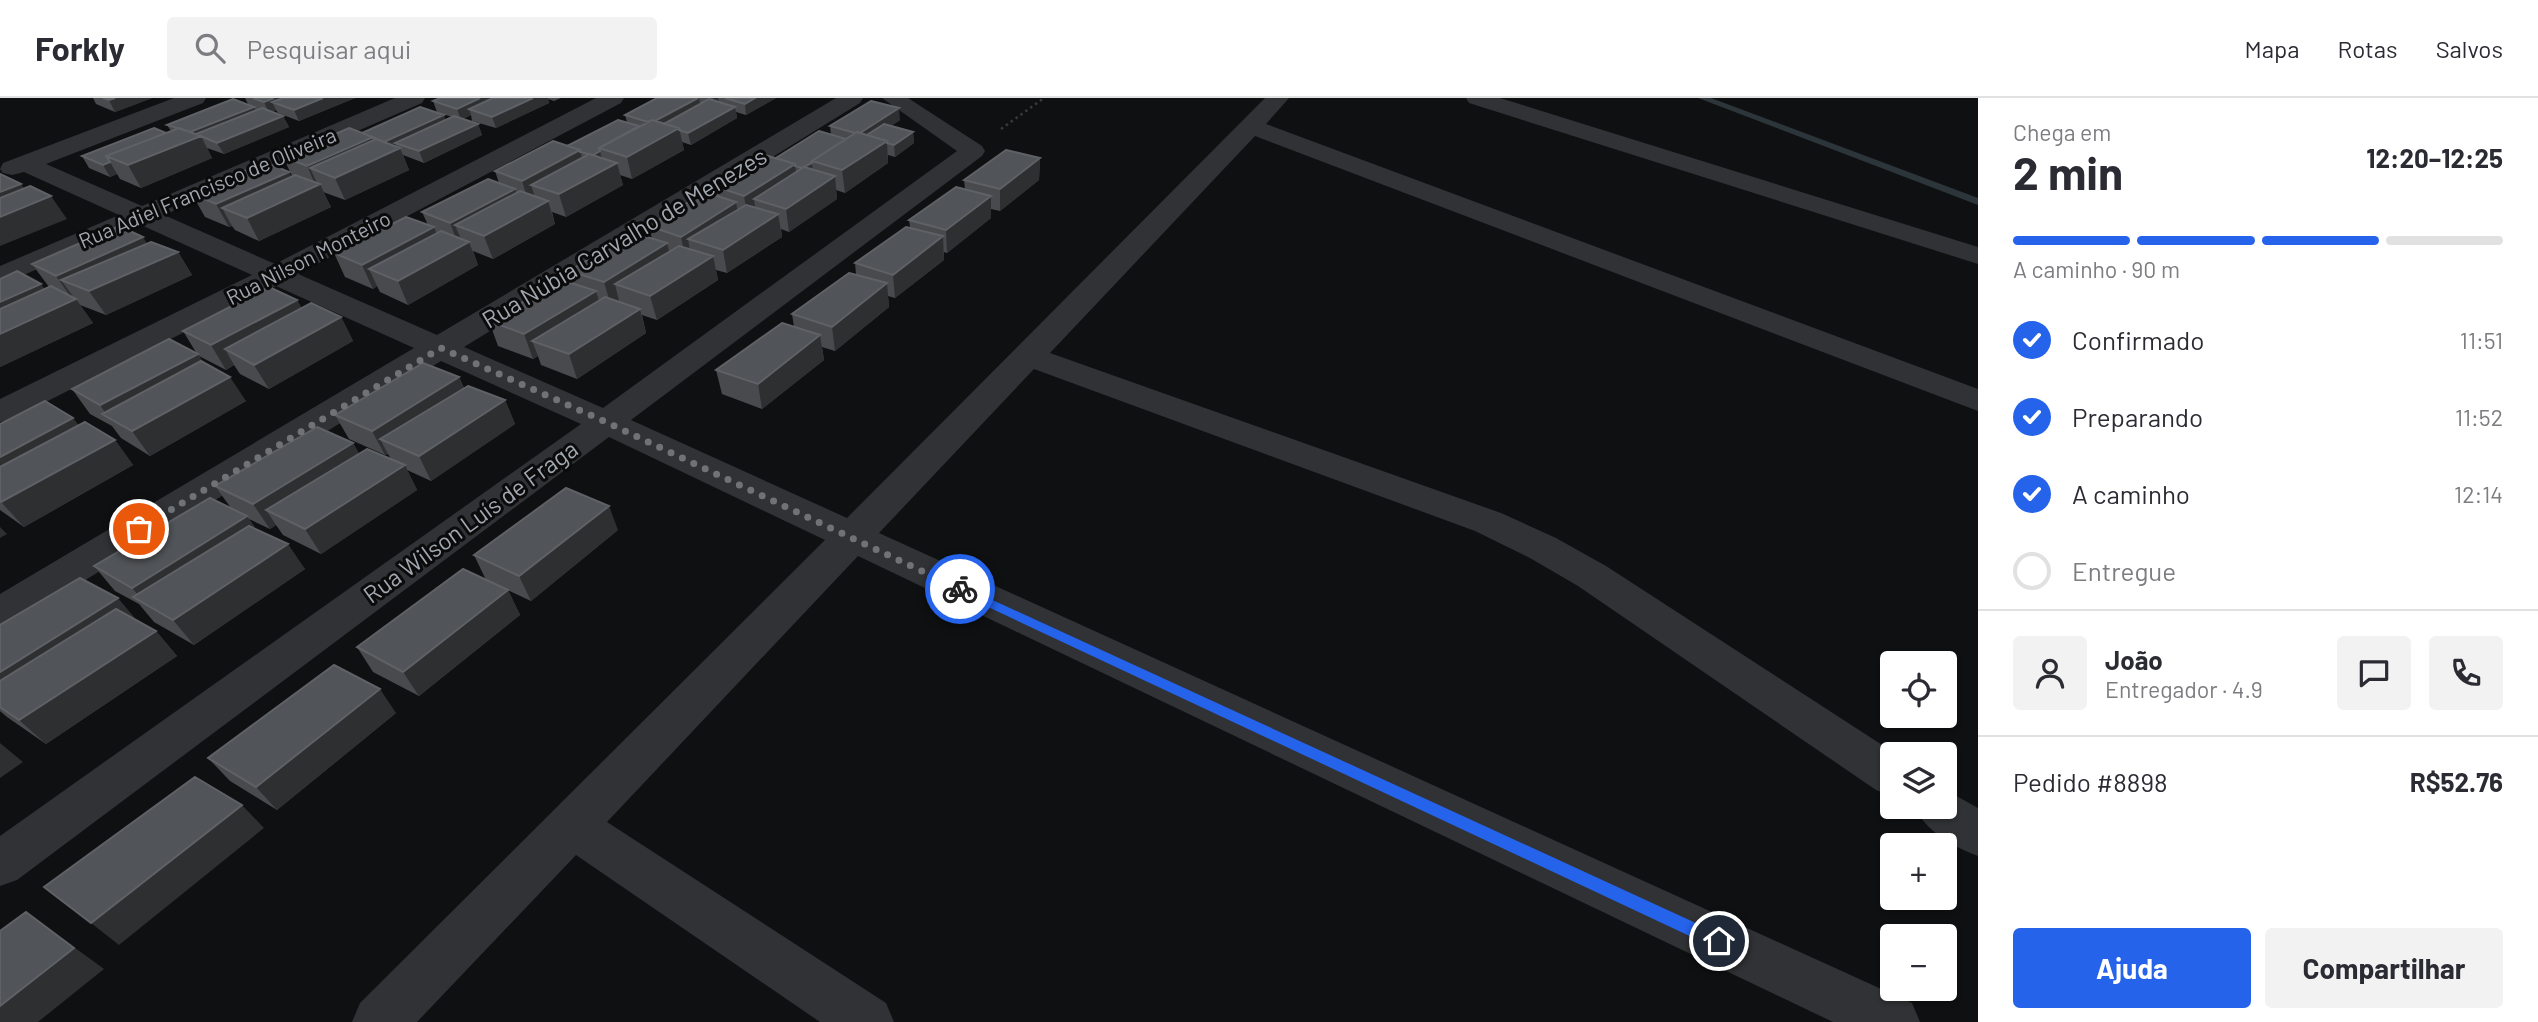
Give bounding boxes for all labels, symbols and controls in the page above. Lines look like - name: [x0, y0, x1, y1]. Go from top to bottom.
- search box: [167, 17, 657, 80]
- text: Forkly: [35, 28, 125, 68]
- icon: search: [191, 29, 229, 67]
- text: Pesquisar aqui: [247, 33, 412, 64]
- text: Mapa: [2245, 34, 2300, 63]
- text: Rotas: [2338, 34, 2398, 63]
- text: Salvos: [2436, 34, 2503, 63]
- text: Chega em: [2013, 118, 2111, 146]
- street label: Rua Adiel Francisco de Oliveira: [75, 121, 339, 253]
- street label: Rua Núbia Carvalho de Menezes: [476, 140, 772, 334]
- text: 12:20–12:25: [2366, 142, 2503, 173]
- text: 2 min: [2013, 144, 2123, 199]
- street label: Rua Nilson Monteiro: [222, 205, 394, 309]
- text: A caminho · 90 m: [2013, 255, 2180, 283]
- icon: check: [2013, 321, 2051, 359]
- text: Confirmado: [2072, 324, 2204, 355]
- text: 11:51: [2460, 326, 2503, 354]
- icon: check: [2013, 398, 2051, 436]
- text: Preparando: [2072, 401, 2203, 432]
- text: 11:52: [2455, 403, 2503, 431]
- street label: Rua Wilson Luís de Fraga: [357, 434, 583, 608]
- icon: check: [2013, 475, 2051, 513]
- text: A caminho: [2072, 478, 2190, 509]
- text: 12:14: [2454, 480, 2503, 508]
- pin: [109, 499, 169, 559]
- icon: bag: [120, 510, 158, 548]
- courier: [925, 554, 995, 624]
- text: Entregue: [2072, 555, 2176, 586]
- icon: bike: [941, 570, 979, 608]
- button: person: [2013, 636, 2087, 710]
- button: chat: [2337, 636, 2411, 710]
- button: phone: [2429, 636, 2503, 710]
- text: João: [2105, 644, 2163, 675]
- map controls: [1880, 651, 1957, 1001]
- button: locate: [1880, 651, 1957, 728]
- text: Entregador · 4.9: [2105, 675, 2263, 703]
- button: layers: [1880, 742, 1957, 819]
- text: Pedido #8898: [2013, 766, 2168, 797]
- text: R$52.76: [2410, 766, 2503, 797]
- button: +: [1880, 833, 1957, 910]
- pin: [1689, 911, 1749, 971]
- icon: home: [1700, 922, 1738, 960]
- button: −: [1880, 924, 1957, 1001]
- button: Ajuda: [2013, 928, 2251, 1008]
- button: Compartilhar: [2265, 928, 2503, 1008]

